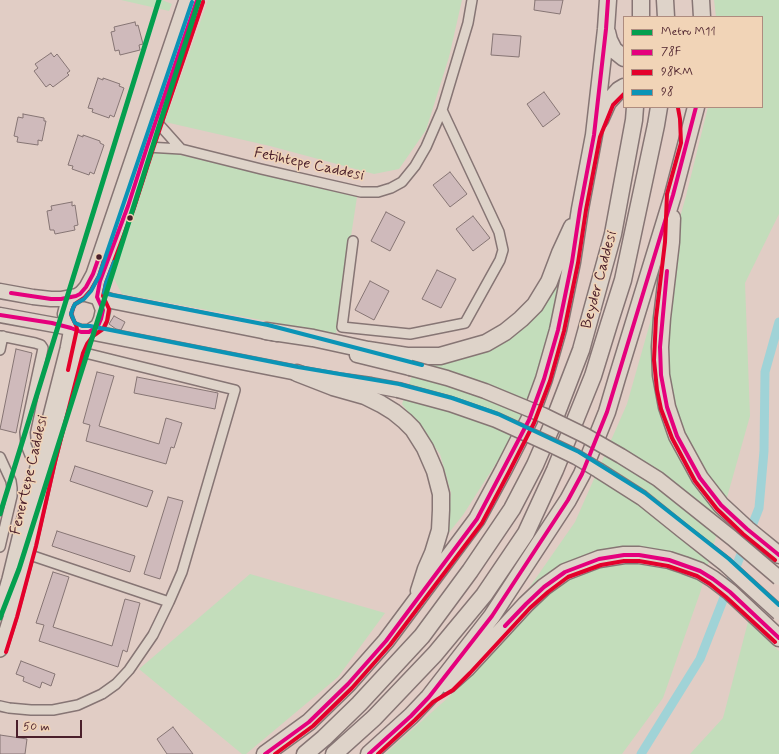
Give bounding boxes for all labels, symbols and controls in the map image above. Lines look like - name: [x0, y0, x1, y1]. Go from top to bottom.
- legend: [623, 16, 763, 108]
- text: Metro M11: [661, 24, 716, 40]
- text: 78F: [661, 44, 681, 60]
- text: 98KM: [661, 64, 693, 80]
- text: 98: [661, 84, 673, 100]
- street label: Fetihtepe Caddesi: [252, 145, 366, 185]
- unlabelled marker: [125, 213, 135, 223]
- street label: Beyder Caddesi: [578, 229, 622, 331]
- unlabelled marker: [94, 252, 104, 262]
- street label: Fenertepe Caddesi: [8, 414, 52, 536]
- scale bar: [18, 712, 84, 738]
- text: 50 m: [23, 719, 50, 735]

